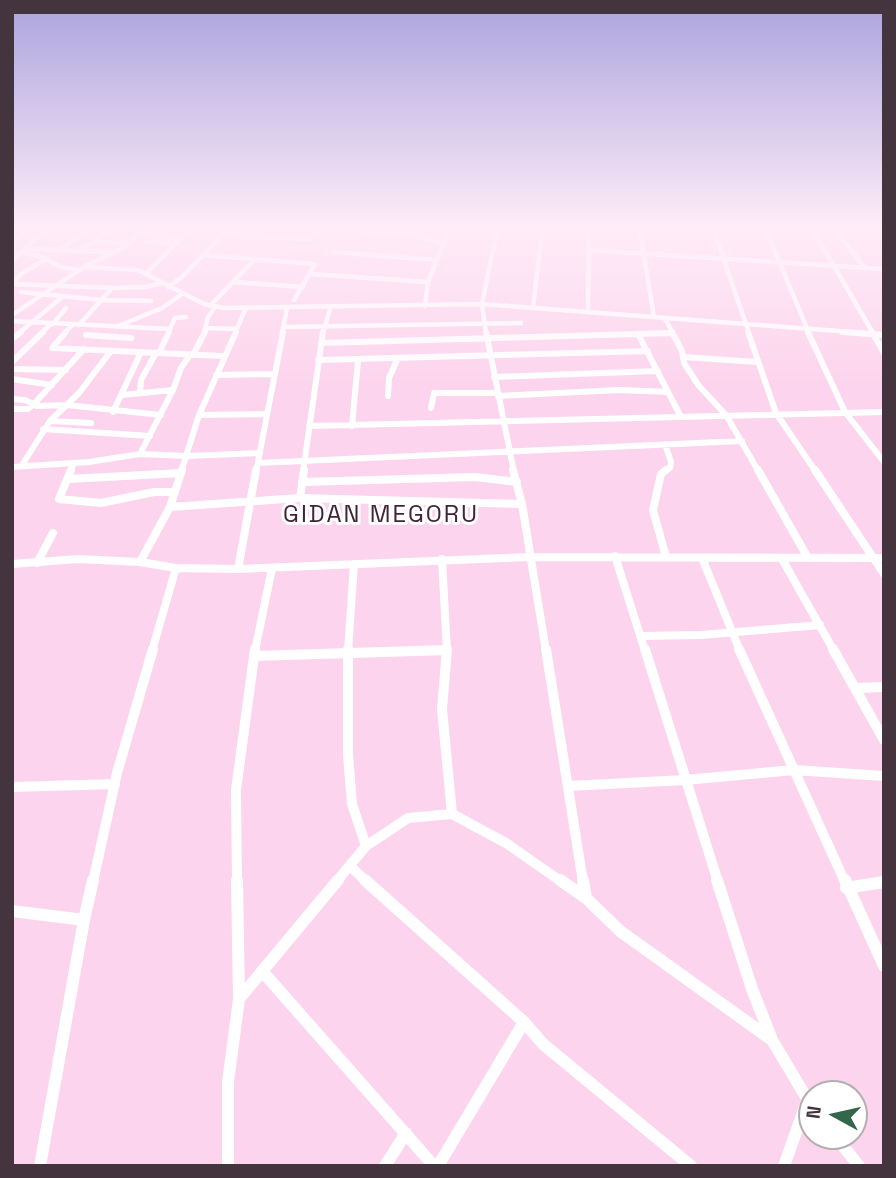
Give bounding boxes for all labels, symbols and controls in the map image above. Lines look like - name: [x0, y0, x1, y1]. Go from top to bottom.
- district label: GIDAN MEGORU: [285, 501, 477, 529]
- north arrow: [798, 1080, 868, 1150]
- text: N: [800, 1104, 827, 1120]

